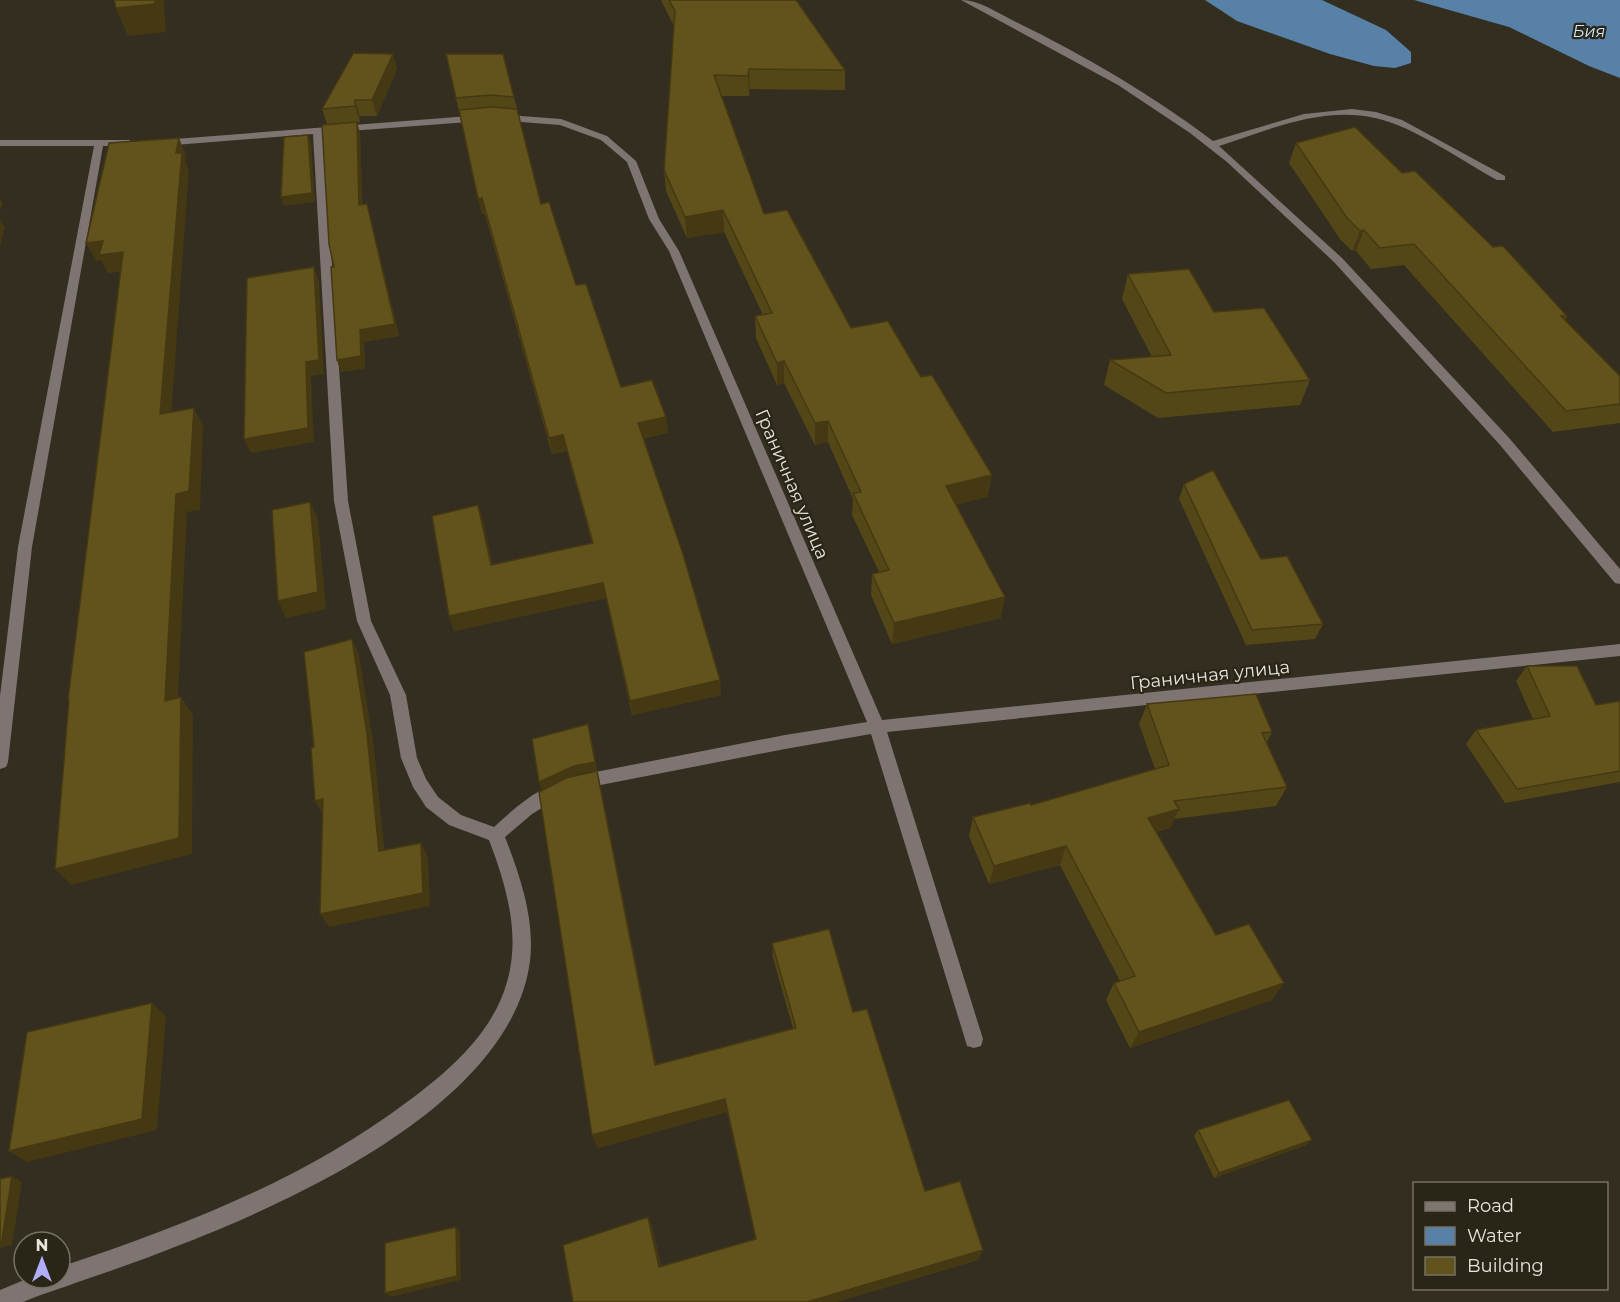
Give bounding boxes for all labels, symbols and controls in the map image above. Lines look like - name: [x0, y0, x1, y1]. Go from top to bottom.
- water label: Бия: [1573, 22, 1605, 41]
- street label: Граничная улица: [750, 406, 834, 562]
- street label: Граничная улица: [1129, 656, 1291, 694]
- legend: [1413, 1182, 1608, 1290]
- text: Road: [1467, 1195, 1514, 1217]
- text: Water: [1467, 1225, 1522, 1247]
- north arrow: [12, 1230, 72, 1290]
- text: N: [36, 1236, 48, 1255]
- text: Building: [1467, 1255, 1544, 1277]

